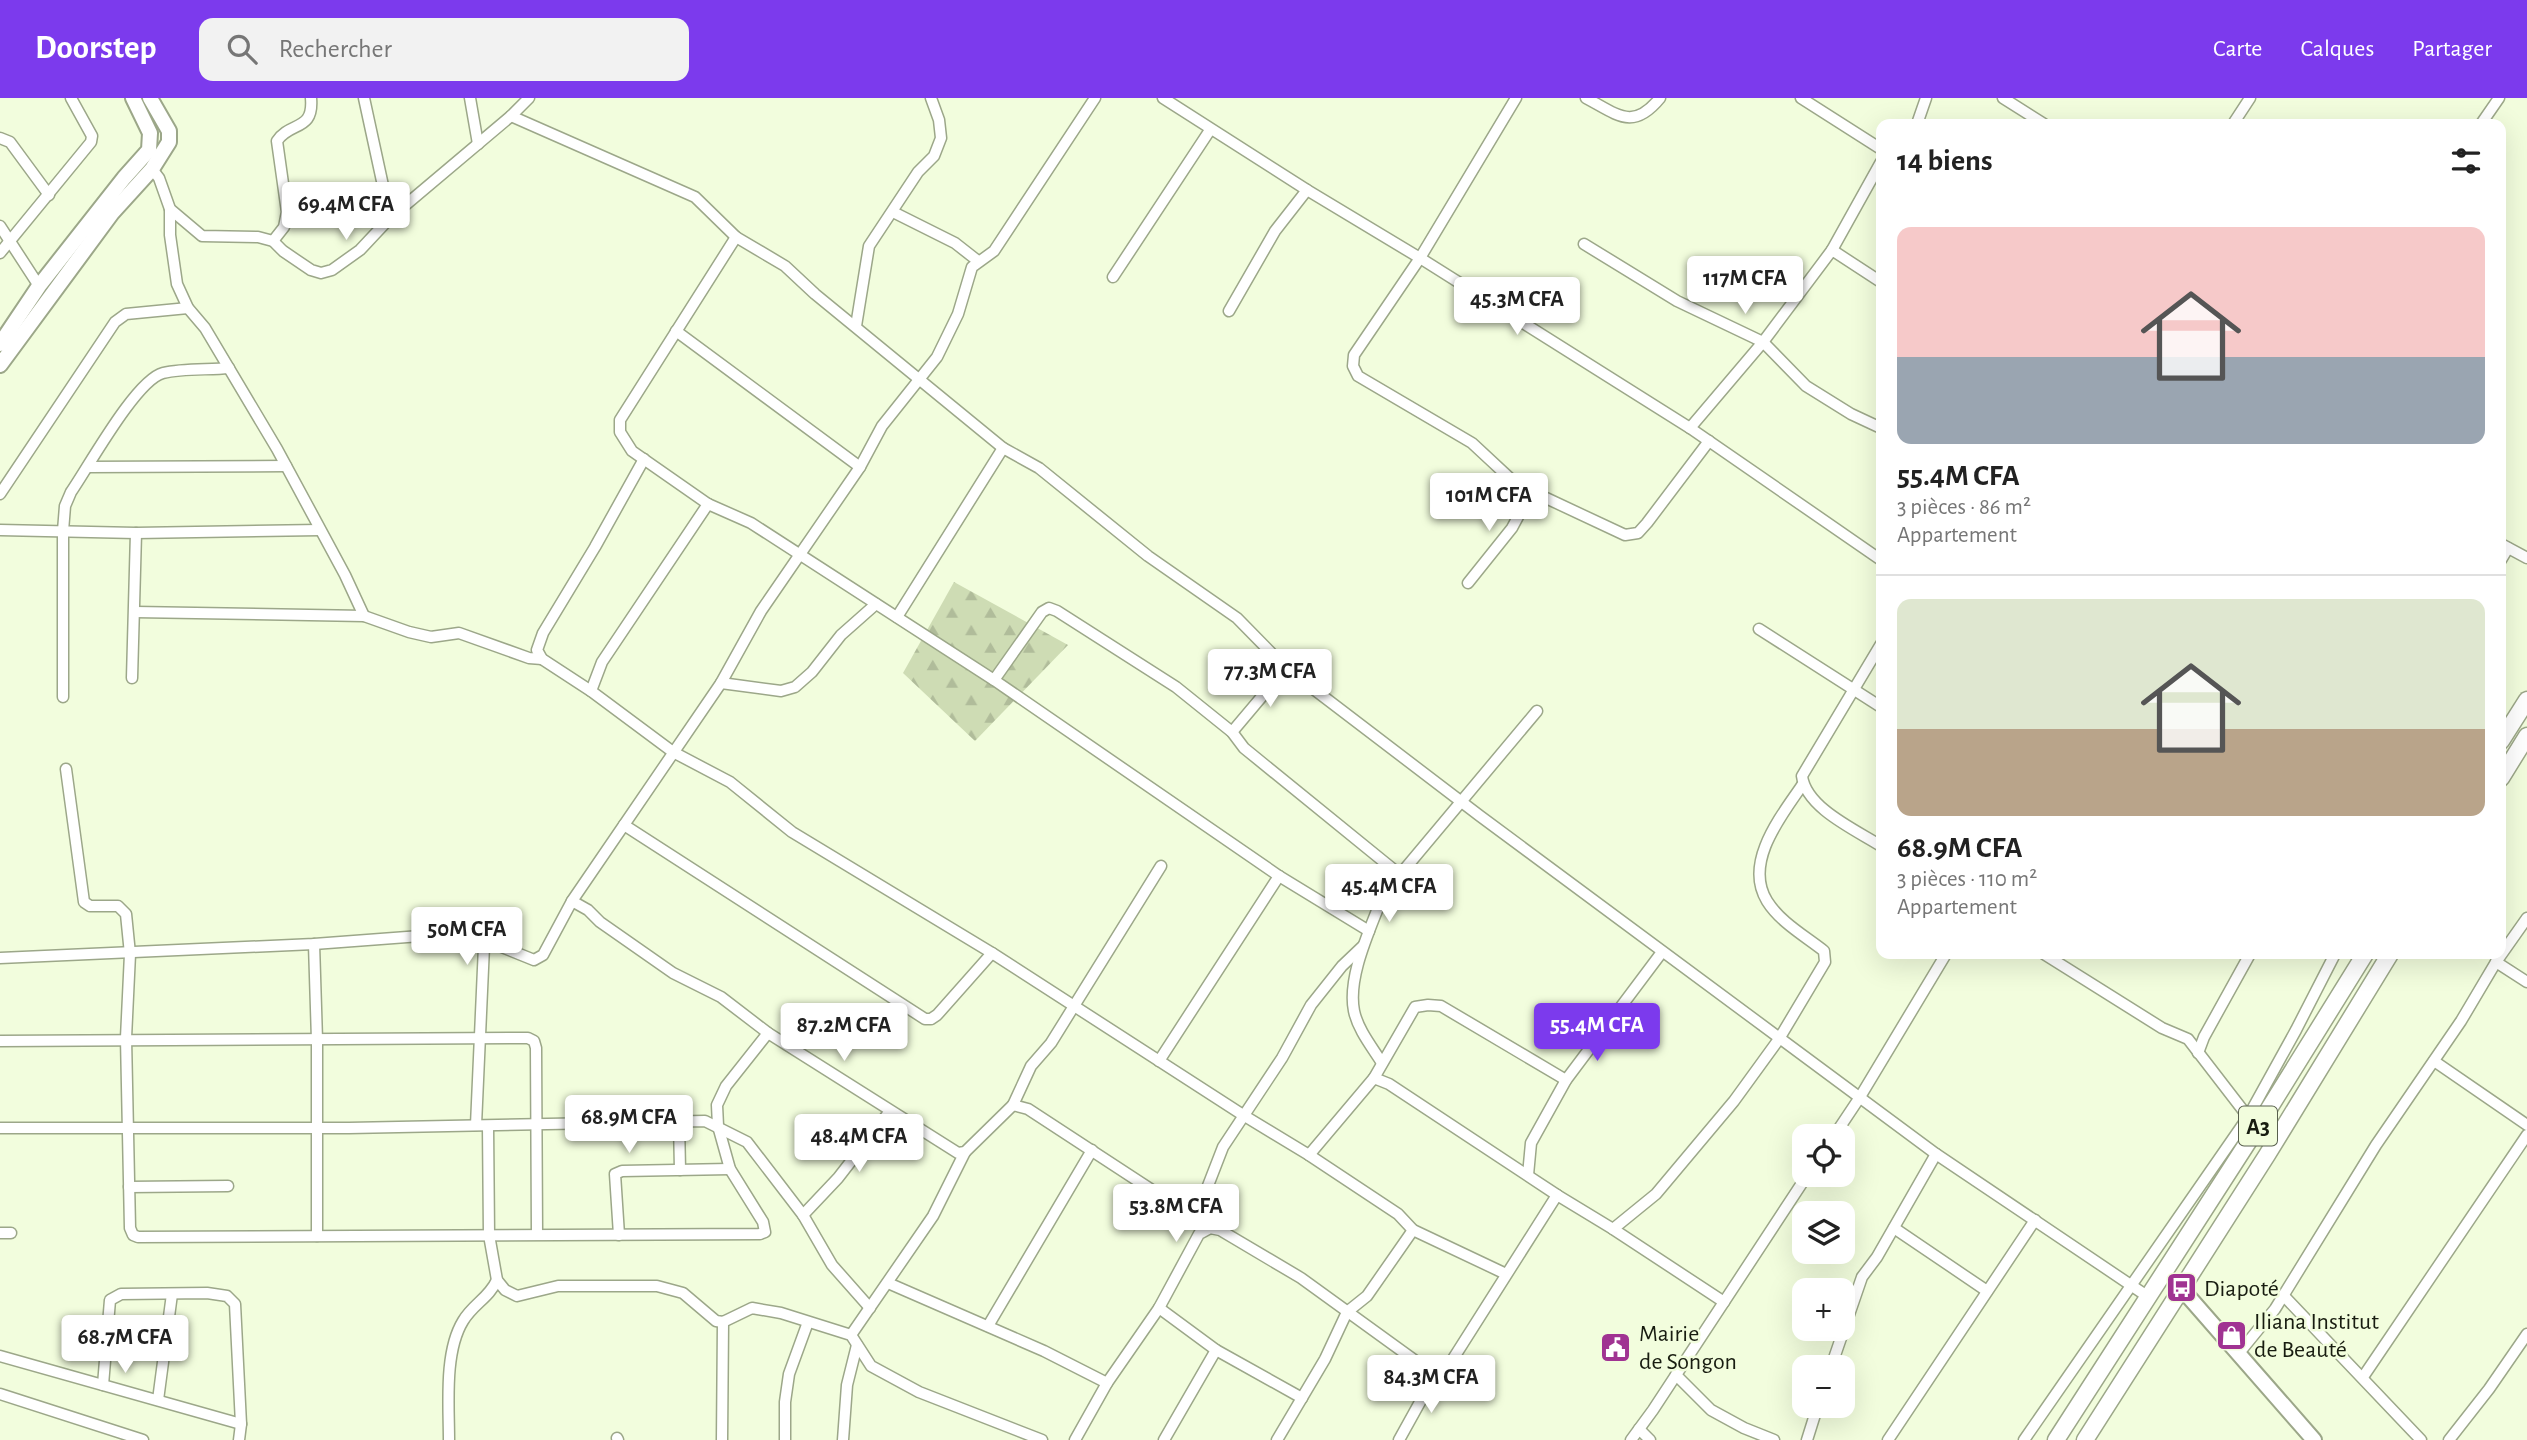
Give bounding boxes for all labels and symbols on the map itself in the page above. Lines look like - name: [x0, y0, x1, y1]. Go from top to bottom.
- pin: 69.4M CFA: [266, 183, 426, 242]
- pin: 117M CFA: [1673, 256, 1817, 316]
- pin: 45.3M CFA: [1437, 278, 1597, 337]
- pin: 101M CFA: [1417, 474, 1561, 533]
- pin: 77.3M CFA: [1190, 650, 1350, 709]
- pin: 45.4M CFA: [1309, 864, 1469, 924]
- pin: 50M CFA: [402, 908, 532, 967]
- pin: 87.2M CFA: [764, 1004, 924, 1063]
- pin: 55.4M CFA: [1517, 1004, 1677, 1063]
- pin: 68.9M CFA: [549, 1096, 709, 1155]
- road number: A3: [2239, 1107, 2277, 1146]
- pin: 48.4M CFA: [779, 1114, 939, 1174]
- pin: 53.8M CFA: [1096, 1184, 1256, 1244]
- bus stop icon: Diapoté: [2164, 1271, 2198, 1305]
- place label: Diapoté: [2204, 1277, 2279, 1301]
- place label: Iliana Institut de Beauté: [2254, 1310, 2379, 1362]
- pin: 68.7M CFA: [45, 1316, 205, 1375]
- shop icon: Iliana Institut de Beauté: [2214, 1318, 2248, 1352]
- place label: Mairie de Songon: [1639, 1322, 1737, 1374]
- public building icon: Mairie de Songon: [1599, 1330, 1633, 1364]
- pin: 84.3M CFA: [1351, 1356, 1511, 1415]

